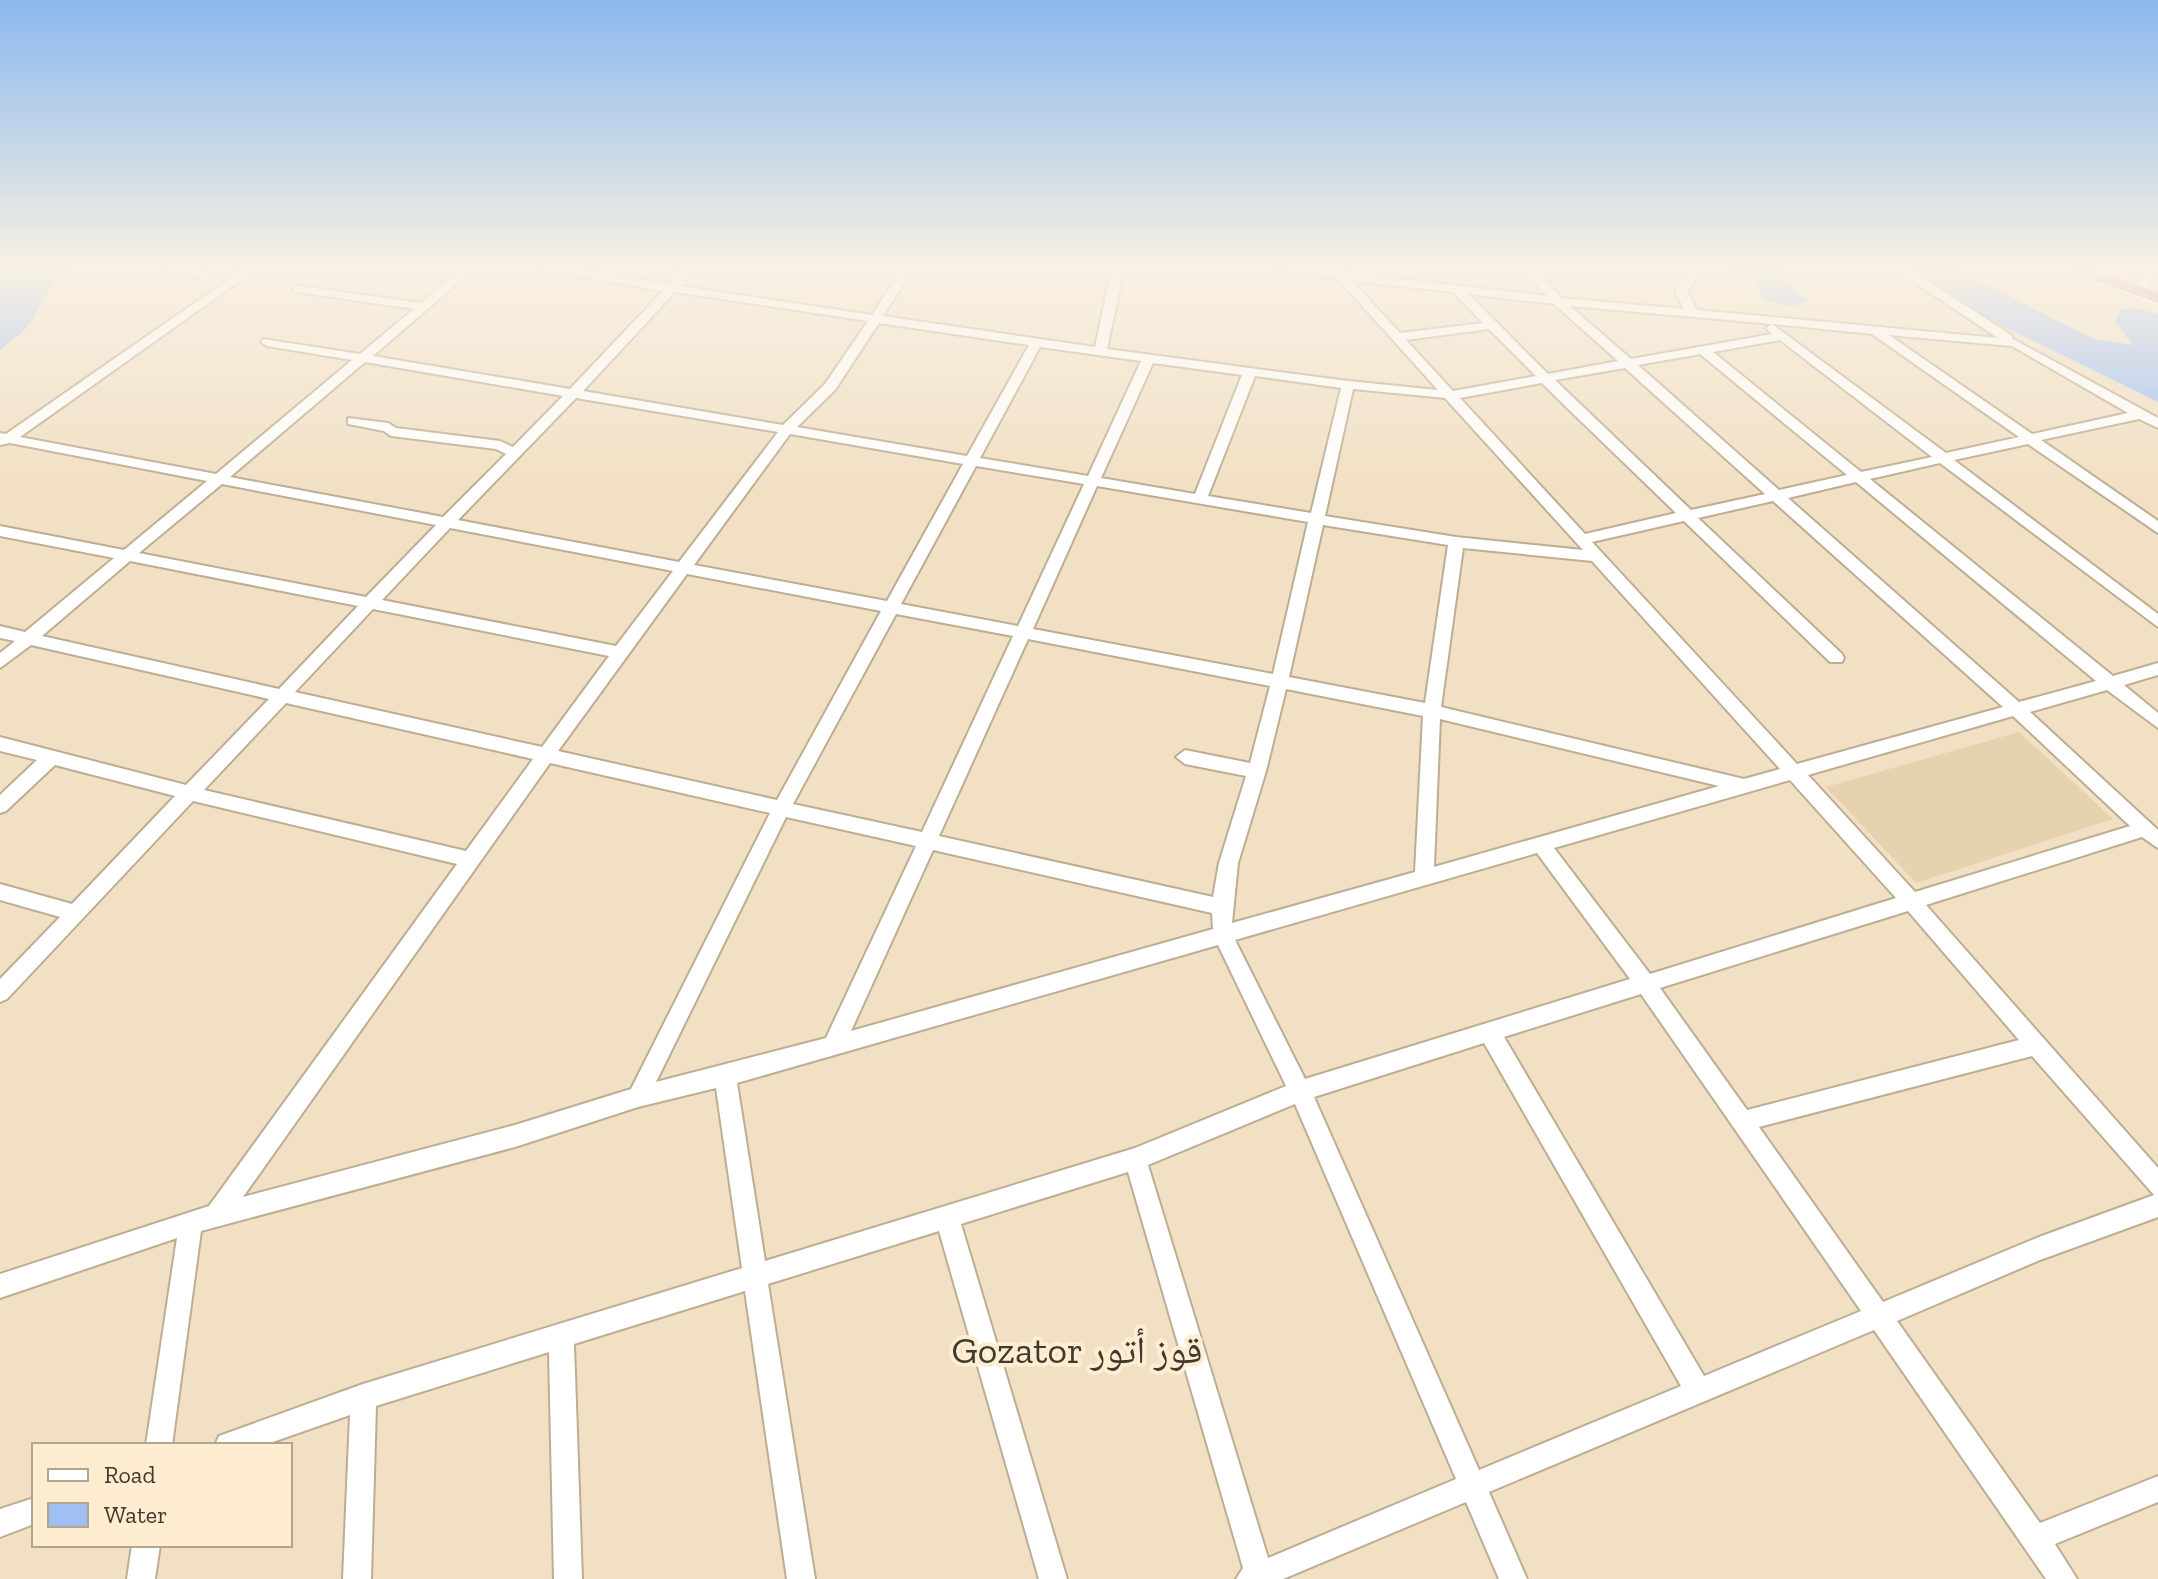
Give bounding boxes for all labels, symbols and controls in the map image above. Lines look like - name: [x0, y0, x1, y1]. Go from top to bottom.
- district label: Gozator قوز أتور: [952, 1327, 1202, 1373]
- legend: [32, 1443, 292, 1547]
- text: Road: [104, 1460, 156, 1489]
- text: Water: [104, 1500, 167, 1529]

